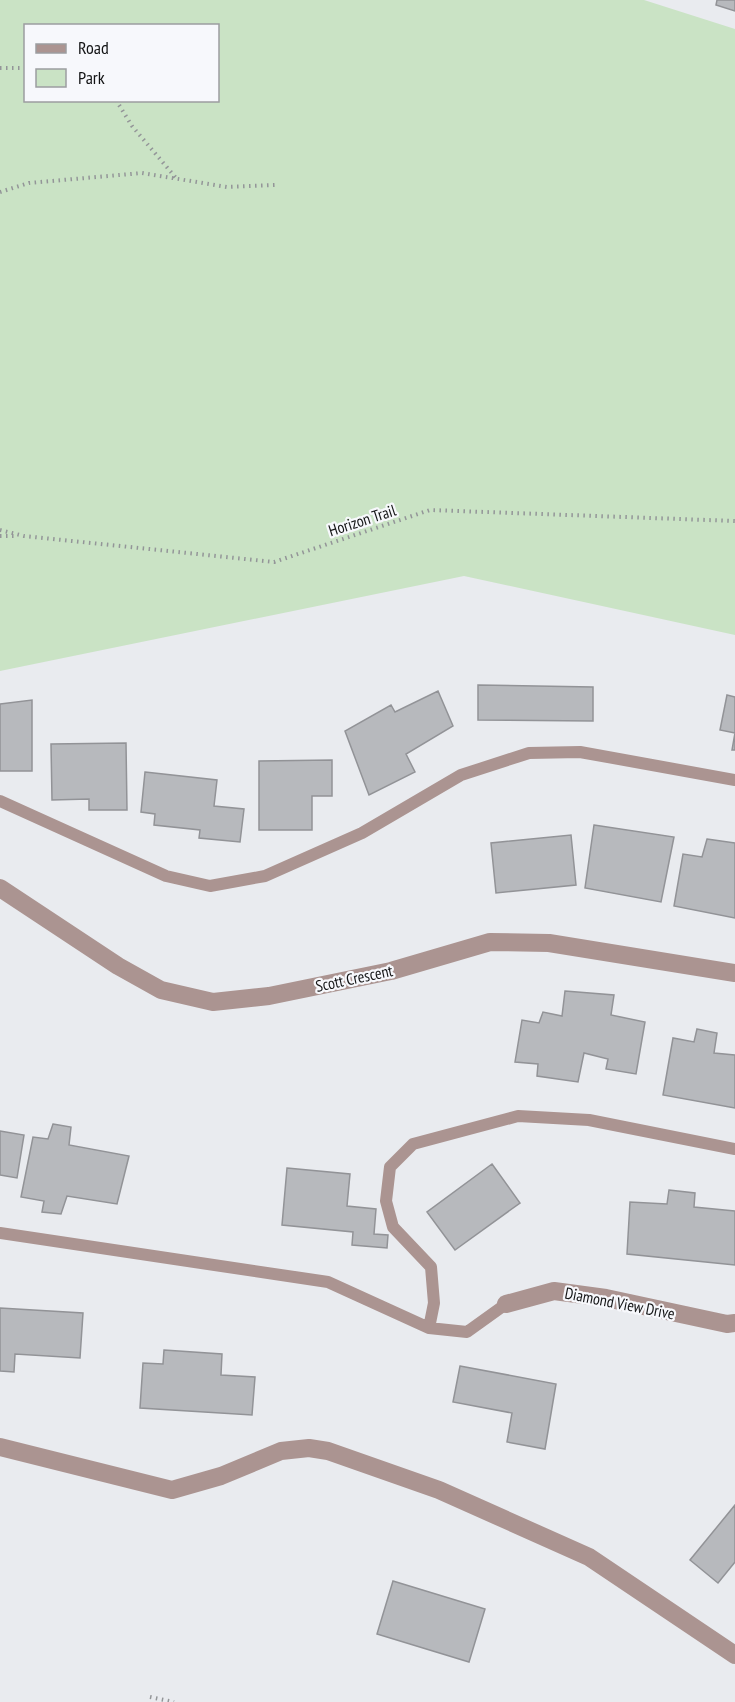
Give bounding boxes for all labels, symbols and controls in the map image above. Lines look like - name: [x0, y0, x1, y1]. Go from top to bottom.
- legend: [24, 24, 219, 102]
- text: Road: [78, 36, 109, 59]
- text: Park: [78, 66, 105, 89]
- street label: Horizon Trail: [326, 500, 398, 540]
- street label: Scott Crescent: [314, 960, 395, 996]
- street label: Diamond View Drive: [563, 1283, 677, 1323]

